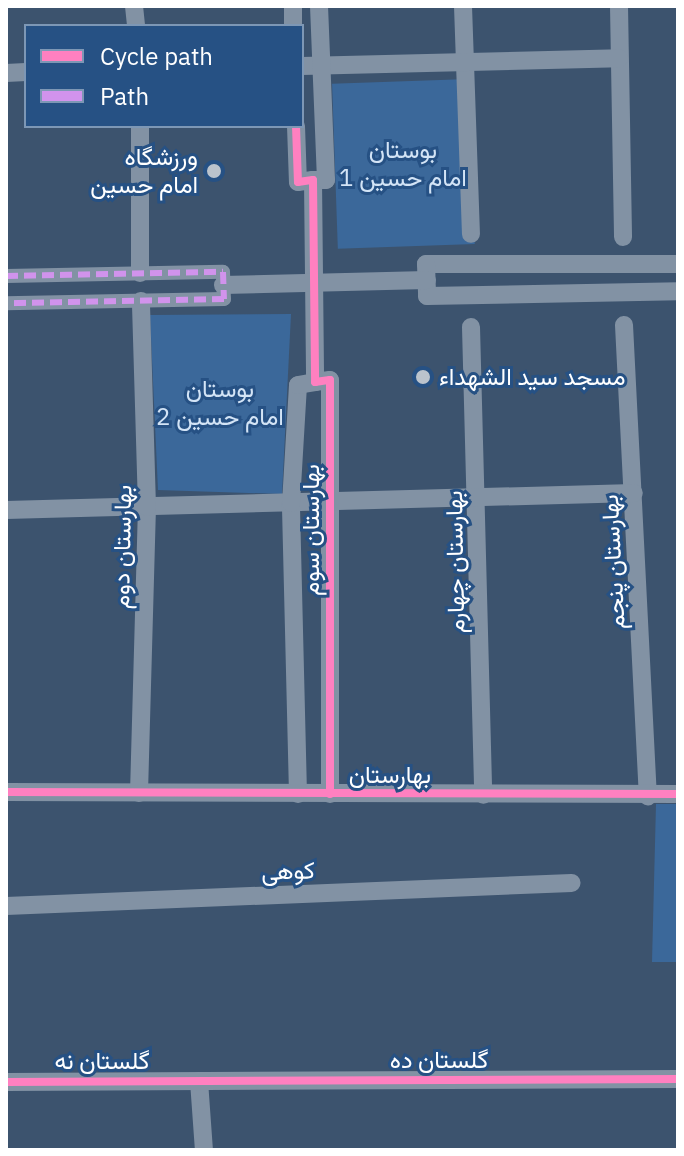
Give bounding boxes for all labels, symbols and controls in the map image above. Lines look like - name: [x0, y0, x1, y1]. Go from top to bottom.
- legend: [24, 24, 304, 128]
- text: Cycle path: [100, 40, 213, 72]
- text: Path: [100, 80, 149, 112]
- park label: بوستان امام حسین 1: [339, 136, 467, 192]
- place label: ورزشگاه امام حسین: [90, 143, 198, 199]
- marker: ورزشگاه امام حسین: [205, 162, 223, 180]
- place label: مسجد سید الشهداء: [439, 363, 626, 391]
- marker: مسجد سید الشهداء: [414, 368, 432, 386]
- park label: بوستان امام حسین 2: [156, 375, 284, 431]
- street label: بهارستان سوم: [297, 464, 325, 596]
- street label: بهارستان دوم: [107, 485, 137, 609]
- street label: بهارستان چهارم: [439, 490, 471, 634]
- street label: بهارستان پنجم: [595, 494, 631, 630]
- street label: بهارستان: [349, 761, 431, 789]
- street label: کوهی: [261, 856, 315, 886]
- street label: گلستان ده: [390, 1046, 488, 1074]
- street label: گلستان نه: [54, 1047, 150, 1075]

